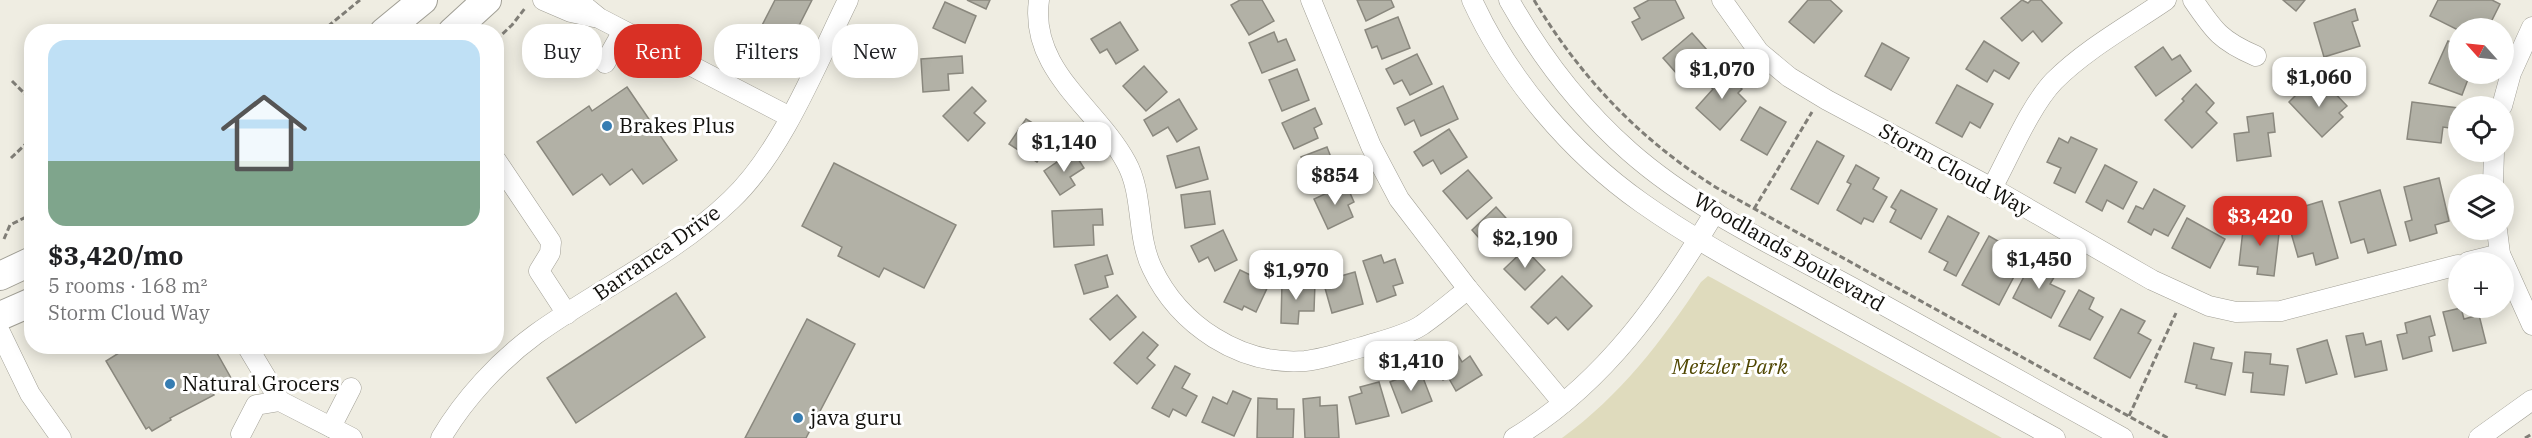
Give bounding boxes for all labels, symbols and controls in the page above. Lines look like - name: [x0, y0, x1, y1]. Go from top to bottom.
- north arrow: [2448, 18, 2514, 84]
- map controls: [2448, 18, 2514, 318]
- chip: Buy: [522, 24, 602, 78]
- chip: Rent: [614, 24, 702, 78]
- chip: Filters: [714, 24, 820, 78]
- chip: New: [832, 24, 918, 78]
- pin: $1,070: [1673, 49, 1771, 100]
- text: $1,070: [1689, 55, 1755, 82]
- pin: $1,060: [2270, 57, 2368, 108]
- text: $1,060: [2286, 63, 2352, 90]
- icon: home: [210, 79, 318, 187]
- button: locate: [2448, 96, 2514, 162]
- place label: Brakes Plus: [619, 111, 735, 139]
- street label: Storm Cloud Way: [1874, 116, 2037, 223]
- marker: Brakes Plus: [600, 119, 614, 133]
- pin: $1,140: [1015, 122, 1113, 173]
- text: $1,140: [1031, 128, 1097, 155]
- pin: $854: [1299, 155, 1371, 206]
- text: $854: [1311, 161, 1359, 188]
- button: layers: [2448, 174, 2514, 240]
- street label: Woodlands Boulevard: [1689, 185, 1890, 317]
- pin: $3,420: [2211, 196, 2309, 247]
- street label: Barranca Drive: [587, 198, 726, 306]
- text: $3,420: [2227, 202, 2293, 229]
- pin: $2,190: [1476, 218, 1574, 269]
- text: $2,190: [1492, 224, 1558, 251]
- text: $3,420/mo: [48, 238, 183, 272]
- pin: $1,450: [1990, 239, 2088, 290]
- text: $1,450: [2006, 245, 2072, 272]
- pin: $1,970: [1247, 250, 1345, 301]
- button: +: [2448, 252, 2514, 318]
- text: $1,970: [1263, 256, 1329, 283]
- text: 5 rooms · 168 m²: [48, 272, 207, 299]
- text: Storm Cloud Way: [48, 299, 210, 326]
- pin: $1,410: [1362, 341, 1460, 392]
- text: $1,410: [1378, 347, 1444, 374]
- park label: Metzler Park: [1671, 352, 1789, 380]
- place label: Natural Grocers: [182, 369, 340, 397]
- marker: Natural Grocers: [163, 377, 177, 391]
- place label: java guru: [809, 403, 902, 431]
- marker: java guru: [791, 411, 805, 425]

